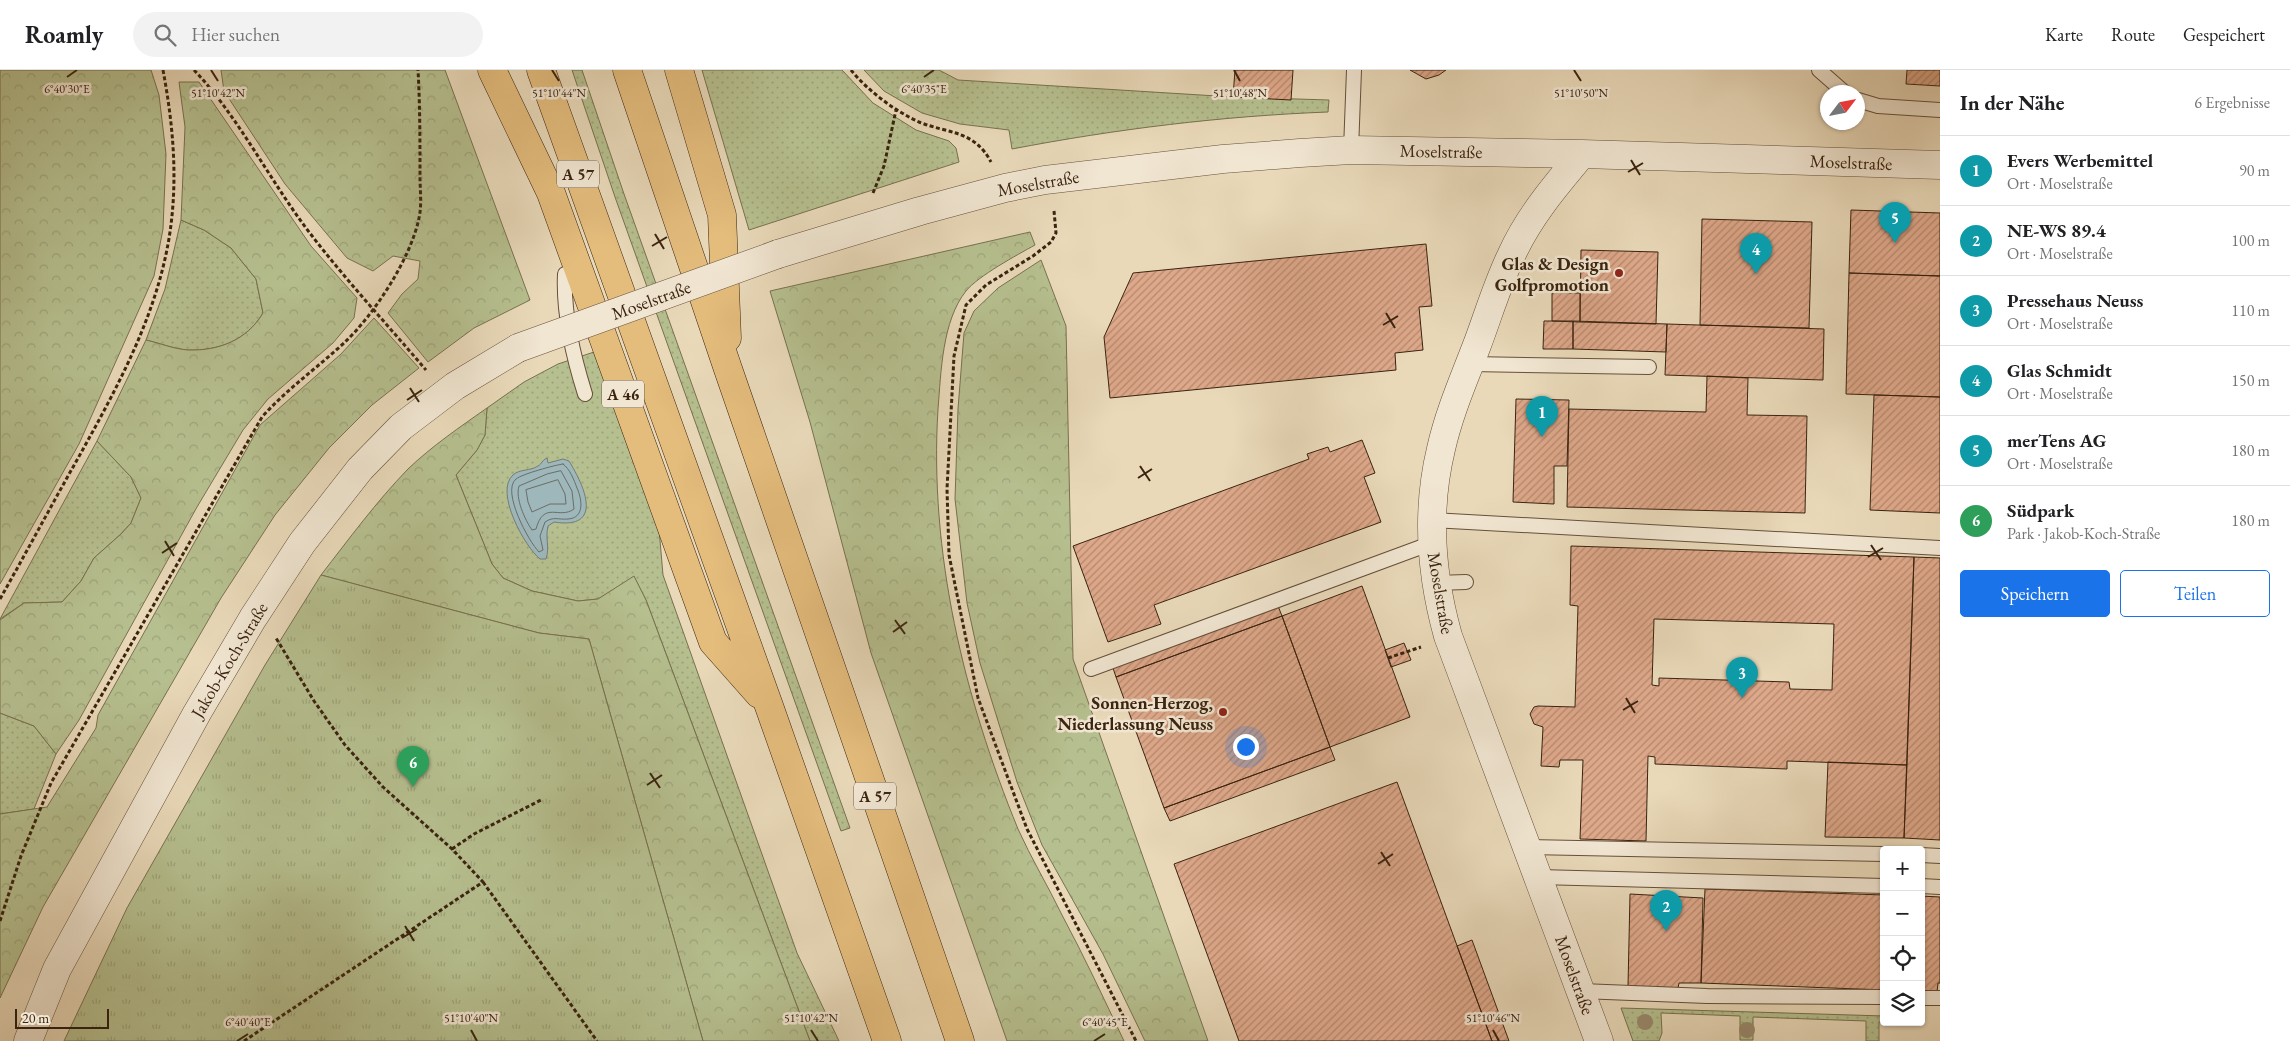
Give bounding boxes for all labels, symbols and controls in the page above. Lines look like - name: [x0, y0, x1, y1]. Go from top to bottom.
- search box: [133, 12, 483, 57]
- text: Roamly: [25, 19, 103, 50]
- icon: search: [151, 21, 179, 49]
- text: Hier suchen: [191, 22, 280, 47]
- text: Karte: [2045, 23, 2083, 46]
- text: Route: [2111, 23, 2155, 46]
- text: Gespeichert: [2183, 23, 2265, 46]
- text: 6°40'30"E: [44, 81, 90, 97]
- text: 6°40'35"E: [901, 81, 947, 97]
- text: 51°10'42"N: [191, 85, 245, 101]
- text: 51°10'44"N: [532, 85, 586, 101]
- text: 51°10'48"N: [1213, 85, 1267, 101]
- text: 51°10'50"N: [1554, 85, 1608, 101]
- north arrow: [1820, 85, 1865, 130]
- text: In der Nähe: [1960, 89, 2065, 116]
- text: 6 Ergebnisse: [2194, 92, 2270, 113]
- street label: Moselstraße: [1399, 139, 1483, 163]
- text: Evers Werbemittel: [2007, 148, 2153, 173]
- street label: Moselstraße: [1809, 149, 1893, 175]
- road number: A 57: [557, 160, 599, 188]
- text: 1: [1972, 160, 1980, 181]
- text: 90 m: [2239, 160, 2270, 181]
- street label: Moselstraße: [995, 164, 1081, 202]
- text: Ort · Moselstraße: [2007, 173, 2113, 194]
- pin: 5: [1879, 202, 1911, 243]
- text: NE-WS 89.4: [2007, 218, 2106, 243]
- text: 2: [1972, 230, 1980, 251]
- text: 100 m: [2231, 230, 2270, 251]
- pin: 4: [1740, 233, 1772, 274]
- text: Ort · Moselstraße: [2007, 243, 2113, 264]
- place label: Glas & Design Golfpromotion: [1495, 252, 1609, 296]
- marker: Glas & Design Golfpromotion: [1613, 267, 1625, 279]
- street label: Moselstraße: [608, 275, 694, 325]
- text: Pressehaus Neuss: [2007, 288, 2143, 313]
- text: 3: [1972, 300, 1980, 321]
- text: 110 m: [2231, 300, 2270, 321]
- text: Ort · Moselstraße: [2007, 313, 2113, 334]
- text: Glas Schmidt: [2007, 358, 2112, 383]
- text: 4: [1972, 370, 1980, 391]
- text: 150 m: [2231, 370, 2270, 391]
- road number: A 46: [602, 380, 644, 408]
- text: Ort · Moselstraße: [2007, 383, 2113, 404]
- pin: 1: [1526, 396, 1558, 437]
- text: merTens AG: [2007, 428, 2106, 453]
- text: 5: [1972, 440, 1980, 461]
- text: 180 m: [2231, 440, 2270, 461]
- text: Ort · Moselstraße: [2007, 453, 2113, 474]
- text: Südpark: [2007, 498, 2074, 523]
- text: 6: [1972, 510, 1980, 531]
- text: 180 m: [2231, 510, 2270, 531]
- text: Park · Jakob-Koch-Straße: [2007, 523, 2160, 544]
- street label: Moselstraße: [1422, 550, 1460, 636]
- button: Speichern: [1960, 570, 2110, 617]
- button: Teilen: [2120, 570, 2270, 617]
- street label: Jakob-Koch-Straße: [184, 598, 273, 724]
- pin: 3: [1726, 657, 1758, 698]
- place label: Sonnen-Herzog, Niederlassung Neuss: [1058, 691, 1213, 735]
- marker: Sonnen-Herzog, Niederlassung Neuss: [1217, 706, 1229, 718]
- your location: [1233, 734, 1259, 760]
- pin: 6: [397, 746, 429, 787]
- road number: A 57: [854, 782, 896, 809]
- map controls: [1880, 846, 1925, 1026]
- button: +: [1880, 846, 1925, 891]
- pin: 2: [1650, 890, 1682, 931]
- button: −: [1880, 891, 1925, 936]
- street label: Moselstraße: [1550, 932, 1600, 1018]
- button: locate: [1880, 936, 1925, 981]
- button: layers: [1880, 981, 1925, 1026]
- scale bar: [15, 1006, 109, 1029]
- text: 20 m: [22, 1009, 49, 1027]
- text: 51°10'40"N: [444, 1010, 498, 1026]
- text: 51°10'42"N: [784, 1010, 838, 1026]
- text: 51°10'46"N: [1466, 1010, 1520, 1026]
- text: 6°40'40"E: [225, 1014, 271, 1030]
- text: 6°40'45"E: [1082, 1014, 1128, 1030]

